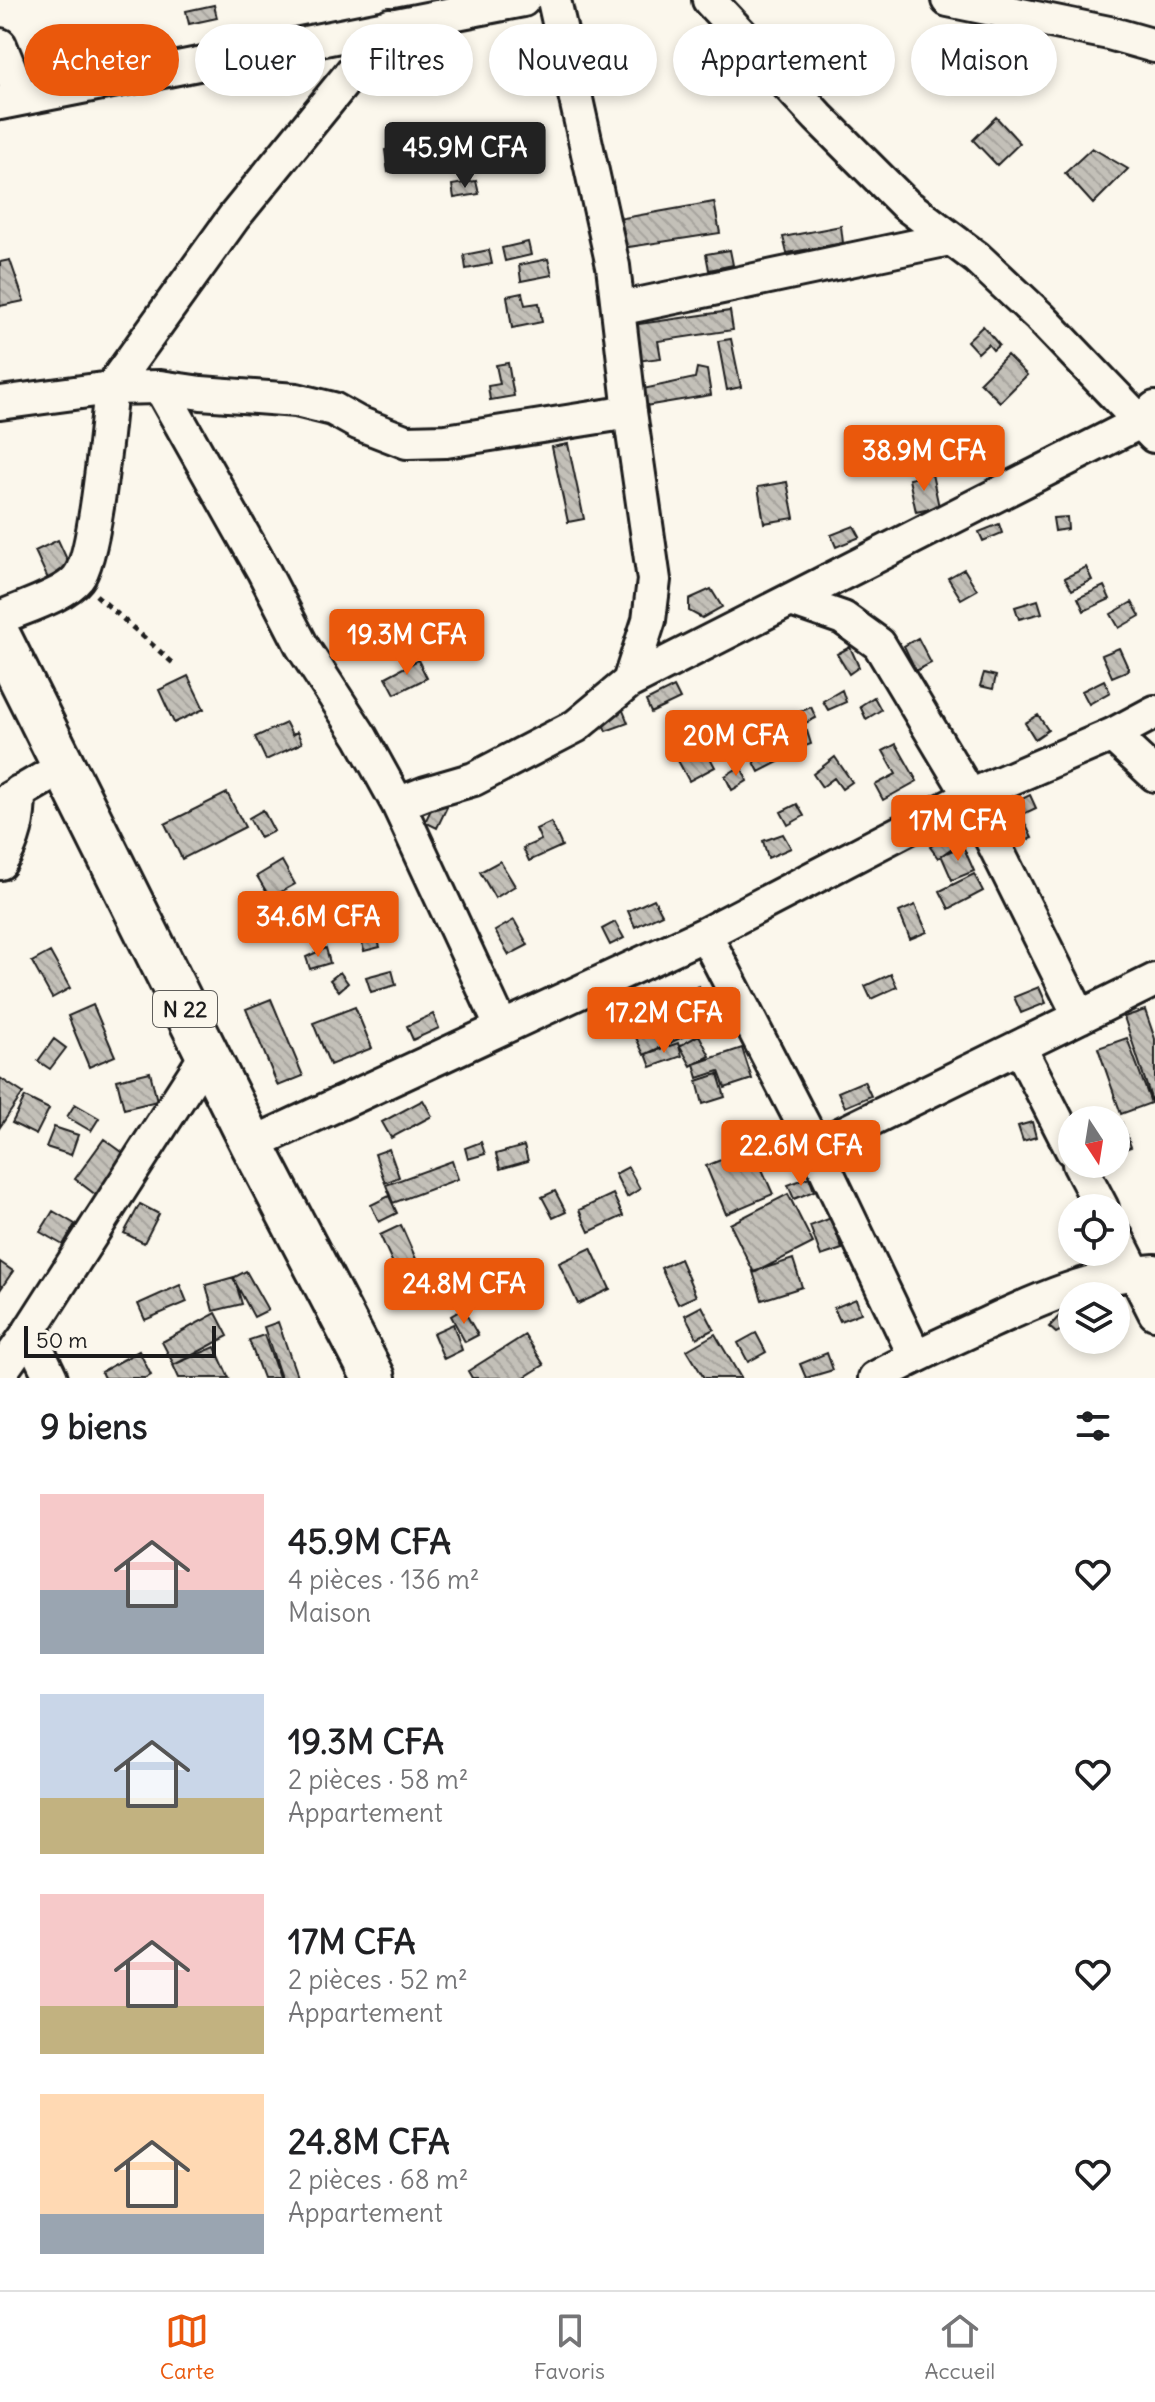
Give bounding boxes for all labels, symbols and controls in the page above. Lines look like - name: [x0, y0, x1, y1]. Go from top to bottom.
- chip: Acheter: [24, 24, 179, 96]
- chip: Louer: [195, 24, 325, 96]
- chip: Filtres: [341, 24, 473, 96]
- chip: Nouveau: [489, 24, 657, 96]
- chip: Appartement: [673, 24, 895, 96]
- chip: Maison: [911, 24, 1057, 96]
- pin: 45.9M CFA: [373, 122, 557, 190]
- text: 45.9M CFA: [403, 131, 527, 164]
- pin: 38.9M CFA: [832, 425, 1016, 493]
- text: 38.9M CFA: [862, 434, 986, 467]
- pin: 19.3M CFA: [315, 609, 499, 677]
- text: 19.3M CFA: [347, 618, 467, 651]
- pin: 20M CFA: [662, 710, 810, 778]
- text: 20M CFA: [683, 719, 789, 752]
- pin: 17M CFA: [884, 795, 1032, 863]
- text: 17M CFA: [909, 804, 1007, 837]
- pin: 34.6M CFA: [226, 891, 410, 959]
- text: 34.6M CFA: [256, 900, 380, 933]
- pin: 17.2M CFA: [572, 987, 756, 1055]
- road number: N 22: [153, 991, 217, 1027]
- text: 17.2M CFA: [605, 996, 723, 1029]
- north arrow: [1058, 1106, 1130, 1178]
- map controls: [1058, 1106, 1130, 1354]
- pin: 22.6M CFA: [709, 1120, 893, 1188]
- text: 22.6M CFA: [739, 1129, 863, 1162]
- button: locate: [1058, 1194, 1130, 1266]
- pin: 24.8M CFA: [372, 1258, 556, 1326]
- text: 24.8M CFA: [402, 1267, 526, 1300]
- button: layers: [1058, 1282, 1130, 1354]
- scale bar: [24, 1322, 216, 1358]
- text: 50 m: [36, 1326, 88, 1354]
- icon: filters: [1071, 1404, 1115, 1448]
- text: 9 biens: [40, 1405, 148, 1448]
- text: 45.9M CFA: [288, 1520, 451, 1563]
- icon: home: [104, 1526, 200, 1622]
- icon: heart: [1071, 1552, 1115, 1596]
- text: 4 pièces · 136 m²: [288, 1563, 479, 1596]
- text: Maison: [288, 1596, 371, 1629]
- text: 19.3M CFA: [288, 1720, 444, 1763]
- icon: home: [104, 1726, 200, 1822]
- icon: heart: [1071, 1752, 1115, 1796]
- text: 2 pièces · 58 m²: [288, 1763, 469, 1796]
- text: Appartement: [288, 1796, 443, 1829]
- text: 17M CFA: [288, 1920, 416, 1963]
- icon: home: [104, 1926, 200, 2022]
- icon: heart: [1071, 1952, 1115, 1996]
- text: 2 pièces · 52 m²: [288, 1963, 468, 1996]
- text: Appartement: [288, 1996, 443, 2029]
- text: 24.8M CFA: [288, 2120, 450, 2163]
- icon: home: [104, 2126, 200, 2222]
- icon: heart: [1071, 2152, 1115, 2196]
- text: 2 pièces · 68 m²: [288, 2163, 469, 2196]
- text: Appartement: [288, 2196, 443, 2229]
- tab: Carte: [160, 2309, 215, 2385]
- tab: Favoris: [534, 2309, 605, 2385]
- tab: Accueil: [924, 2309, 995, 2385]

